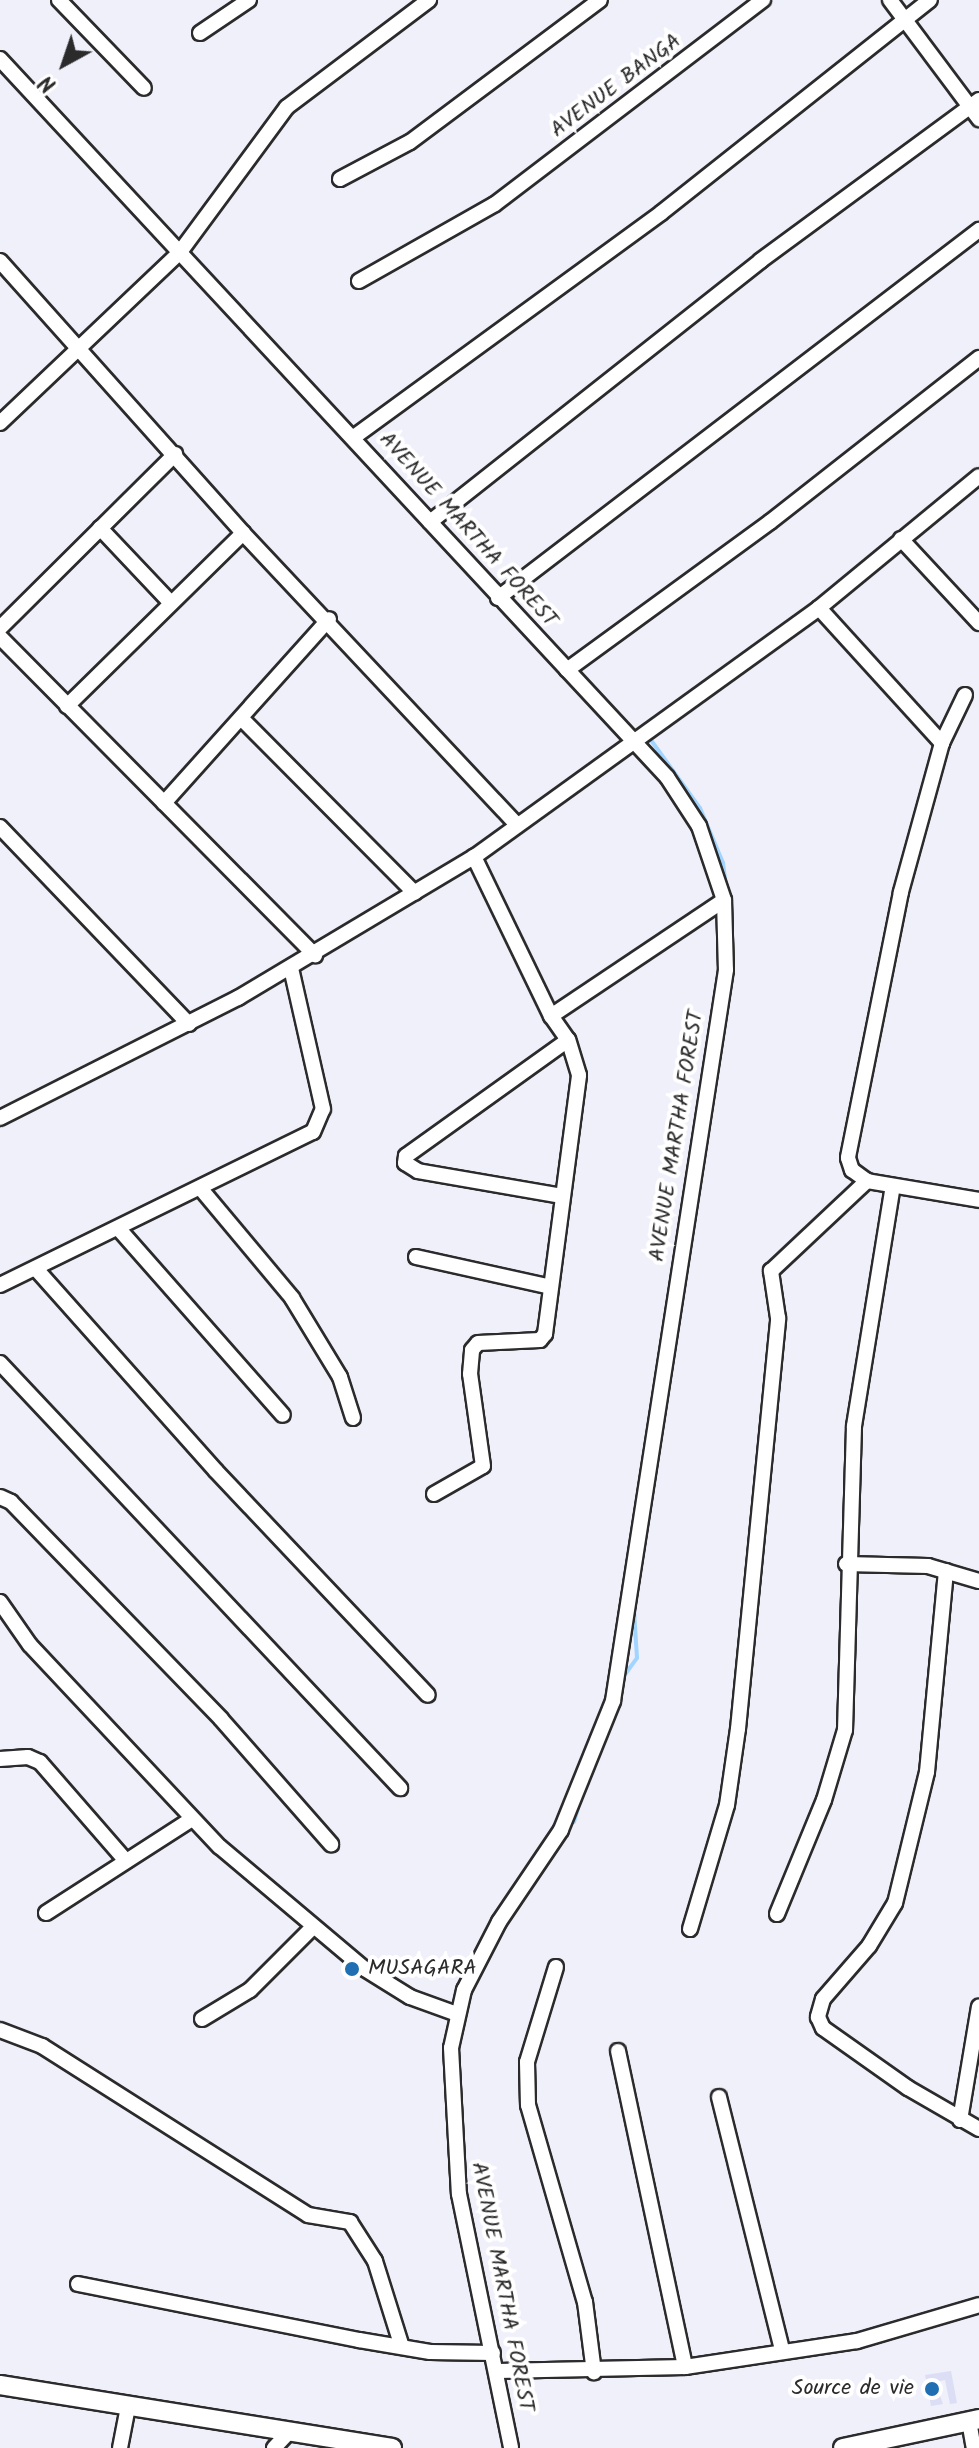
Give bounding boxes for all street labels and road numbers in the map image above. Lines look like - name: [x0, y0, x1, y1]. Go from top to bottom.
- street label: AVENUE BANGA: [545, 28, 687, 144]
- street label: AVENUE MARTHA FOREST: [373, 427, 563, 633]
- street label: AVENUE MARTHA FOREST: [644, 1008, 710, 1264]
- street label: AVENUE MARTHA FOREST: [465, 2160, 539, 2414]

